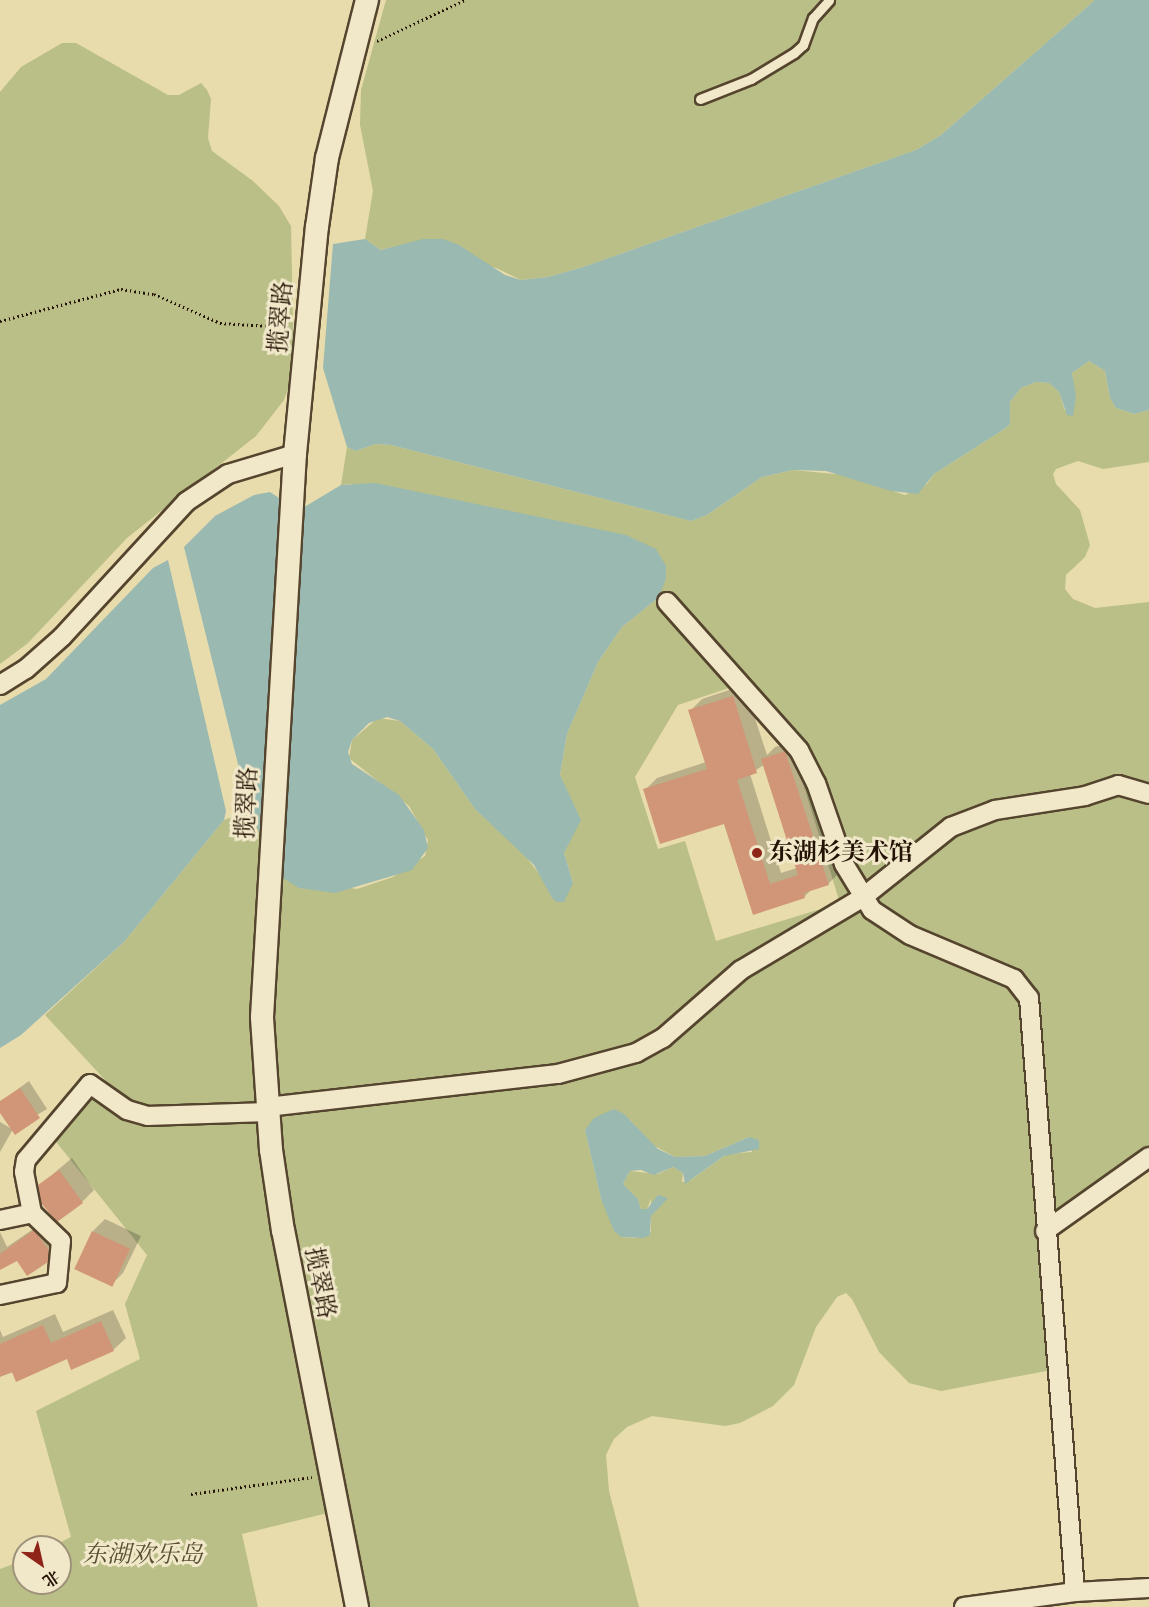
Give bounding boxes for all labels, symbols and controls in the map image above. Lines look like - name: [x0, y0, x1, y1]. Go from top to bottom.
- street label: 揽翠路: [264, 280, 298, 354]
- street label: 揽翠路: [231, 766, 263, 840]
- place label: 东湖杉美术馆: [769, 839, 913, 867]
- marker: 东湖杉美术馆: [750, 846, 764, 860]
- street label: 揽翠路: [299, 1245, 341, 1321]
- north arrow: [12, 1535, 72, 1595]
- park label: 东湖欢乐岛: [83, 1541, 203, 1569]
- text: 北: [39, 1566, 63, 1591]

